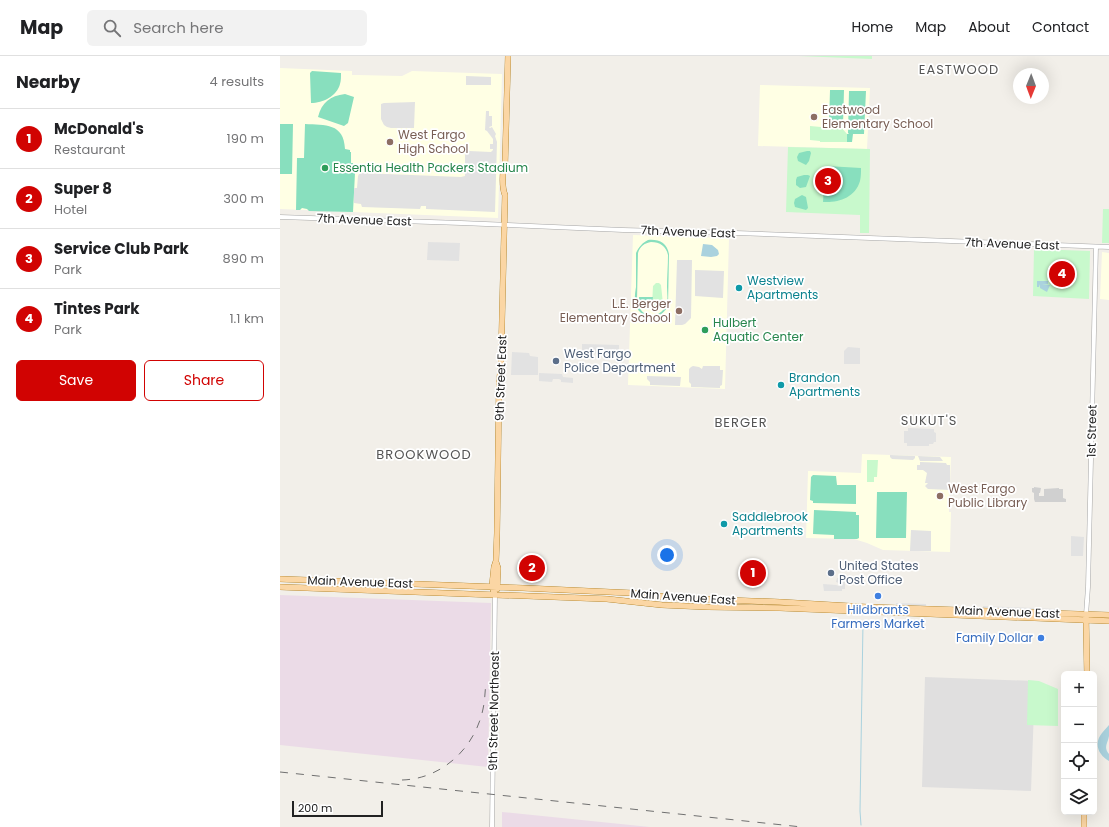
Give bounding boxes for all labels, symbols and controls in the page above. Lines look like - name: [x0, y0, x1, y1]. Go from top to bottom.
- search box: [87, 10, 367, 46]
- text: Map: [20, 14, 63, 41]
- icon: search: [101, 17, 123, 39]
- text: Search here: [133, 17, 224, 38]
- text: Home: [851, 17, 893, 37]
- text: Map: [915, 17, 946, 37]
- text: About: [968, 17, 1010, 37]
- text: Contact: [1032, 17, 1089, 37]
- district label: EASTWOOD: [919, 60, 999, 79]
- north arrow: [1013, 68, 1049, 104]
- text: Nearby: [16, 70, 80, 94]
- text: 4 results: [210, 72, 264, 91]
- place label: Eastwood Elementary School: [822, 101, 933, 132]
- marker: Eastwood Elementary School: [809, 112, 819, 122]
- text: McDonald's: [54, 118, 144, 139]
- place label: West Fargo High School: [398, 126, 469, 157]
- text: 1: [27, 129, 31, 148]
- text: 190 m: [227, 129, 264, 148]
- marker: West Fargo High School: [385, 137, 395, 147]
- text: Restaurant: [54, 140, 125, 159]
- place label: Essentia Health Packers Stadium: [333, 159, 528, 176]
- marker: Essentia Health Packers Stadium: [320, 163, 330, 173]
- pin: 3: [815, 166, 841, 196]
- text: Super 8: [54, 178, 112, 199]
- text: 2: [25, 189, 33, 208]
- text: 300 m: [223, 189, 264, 208]
- text: Hotel: [54, 200, 87, 219]
- street label: 7th Avenue East: [316, 209, 412, 230]
- street label: 7th Avenue East: [640, 221, 736, 242]
- street label: 7th Avenue East: [964, 233, 1060, 254]
- text: Service Club Park: [54, 238, 189, 259]
- text: 3: [25, 249, 33, 268]
- text: 890 m: [223, 249, 264, 268]
- pin: 4: [1049, 259, 1075, 289]
- text: Park: [54, 260, 82, 279]
- place label: Westview Apartments: [747, 272, 818, 303]
- marker: Westview Apartments: [734, 283, 744, 293]
- place label: L.E. Berger Elementary School: [560, 295, 672, 326]
- text: Tintes Park: [54, 298, 140, 319]
- marker: L.E. Berger Elementary School: [674, 306, 684, 316]
- text: 4: [25, 309, 33, 328]
- text: 1.1 km: [229, 309, 264, 328]
- place label: Hulbert Aquatic Center: [713, 314, 804, 345]
- text: Park: [54, 320, 82, 339]
- marker: Hulbert Aquatic Center: [700, 325, 710, 335]
- street label: 9th Street East: [491, 335, 510, 421]
- place label: West Fargo Police Department: [564, 345, 675, 376]
- marker: West Fargo Police Department: [551, 356, 561, 366]
- button: Save: [16, 360, 136, 401]
- button: Share: [144, 360, 264, 401]
- place label: Brandon Apartments: [789, 369, 860, 400]
- marker: Brandon Apartments: [776, 380, 786, 390]
- street label: 1st Street: [1083, 404, 1100, 458]
- district label: SUKUT'S: [901, 411, 957, 430]
- district label: BERGER: [714, 413, 768, 432]
- district label: BROOKWOOD: [376, 445, 472, 464]
- place label: West Fargo Public Library: [948, 480, 1027, 511]
- marker: West Fargo Public Library: [935, 491, 945, 501]
- place label: Saddlebrook Apartments: [732, 508, 809, 539]
- marker: Saddlebrook Apartments: [719, 519, 729, 529]
- your location: [657, 545, 677, 565]
- pin: 2: [519, 553, 545, 583]
- place label: United States Post Office: [839, 557, 918, 588]
- pin: 1: [740, 558, 766, 588]
- marker: United States Post Office: [826, 568, 836, 578]
- street label: Main Avenue East: [307, 571, 413, 592]
- street label: Main Avenue East: [630, 584, 736, 609]
- marker: Hildbrants Farmers Market: [873, 591, 883, 601]
- place label: Hildbrants Farmers Market: [831, 601, 925, 632]
- street label: Main Avenue East: [954, 601, 1060, 622]
- place label: Family Dollar: [956, 629, 1034, 646]
- marker: Family Dollar: [1036, 633, 1046, 643]
- street label: 9th Street Northeast: [484, 651, 503, 771]
- map controls: [1061, 671, 1097, 815]
- button: +: [1061, 671, 1097, 707]
- button: −: [1061, 707, 1097, 743]
- button: locate: [1061, 743, 1097, 779]
- button: layers: [1061, 779, 1097, 815]
- scale bar: [292, 799, 383, 818]
- text: 200 m: [298, 800, 332, 816]

